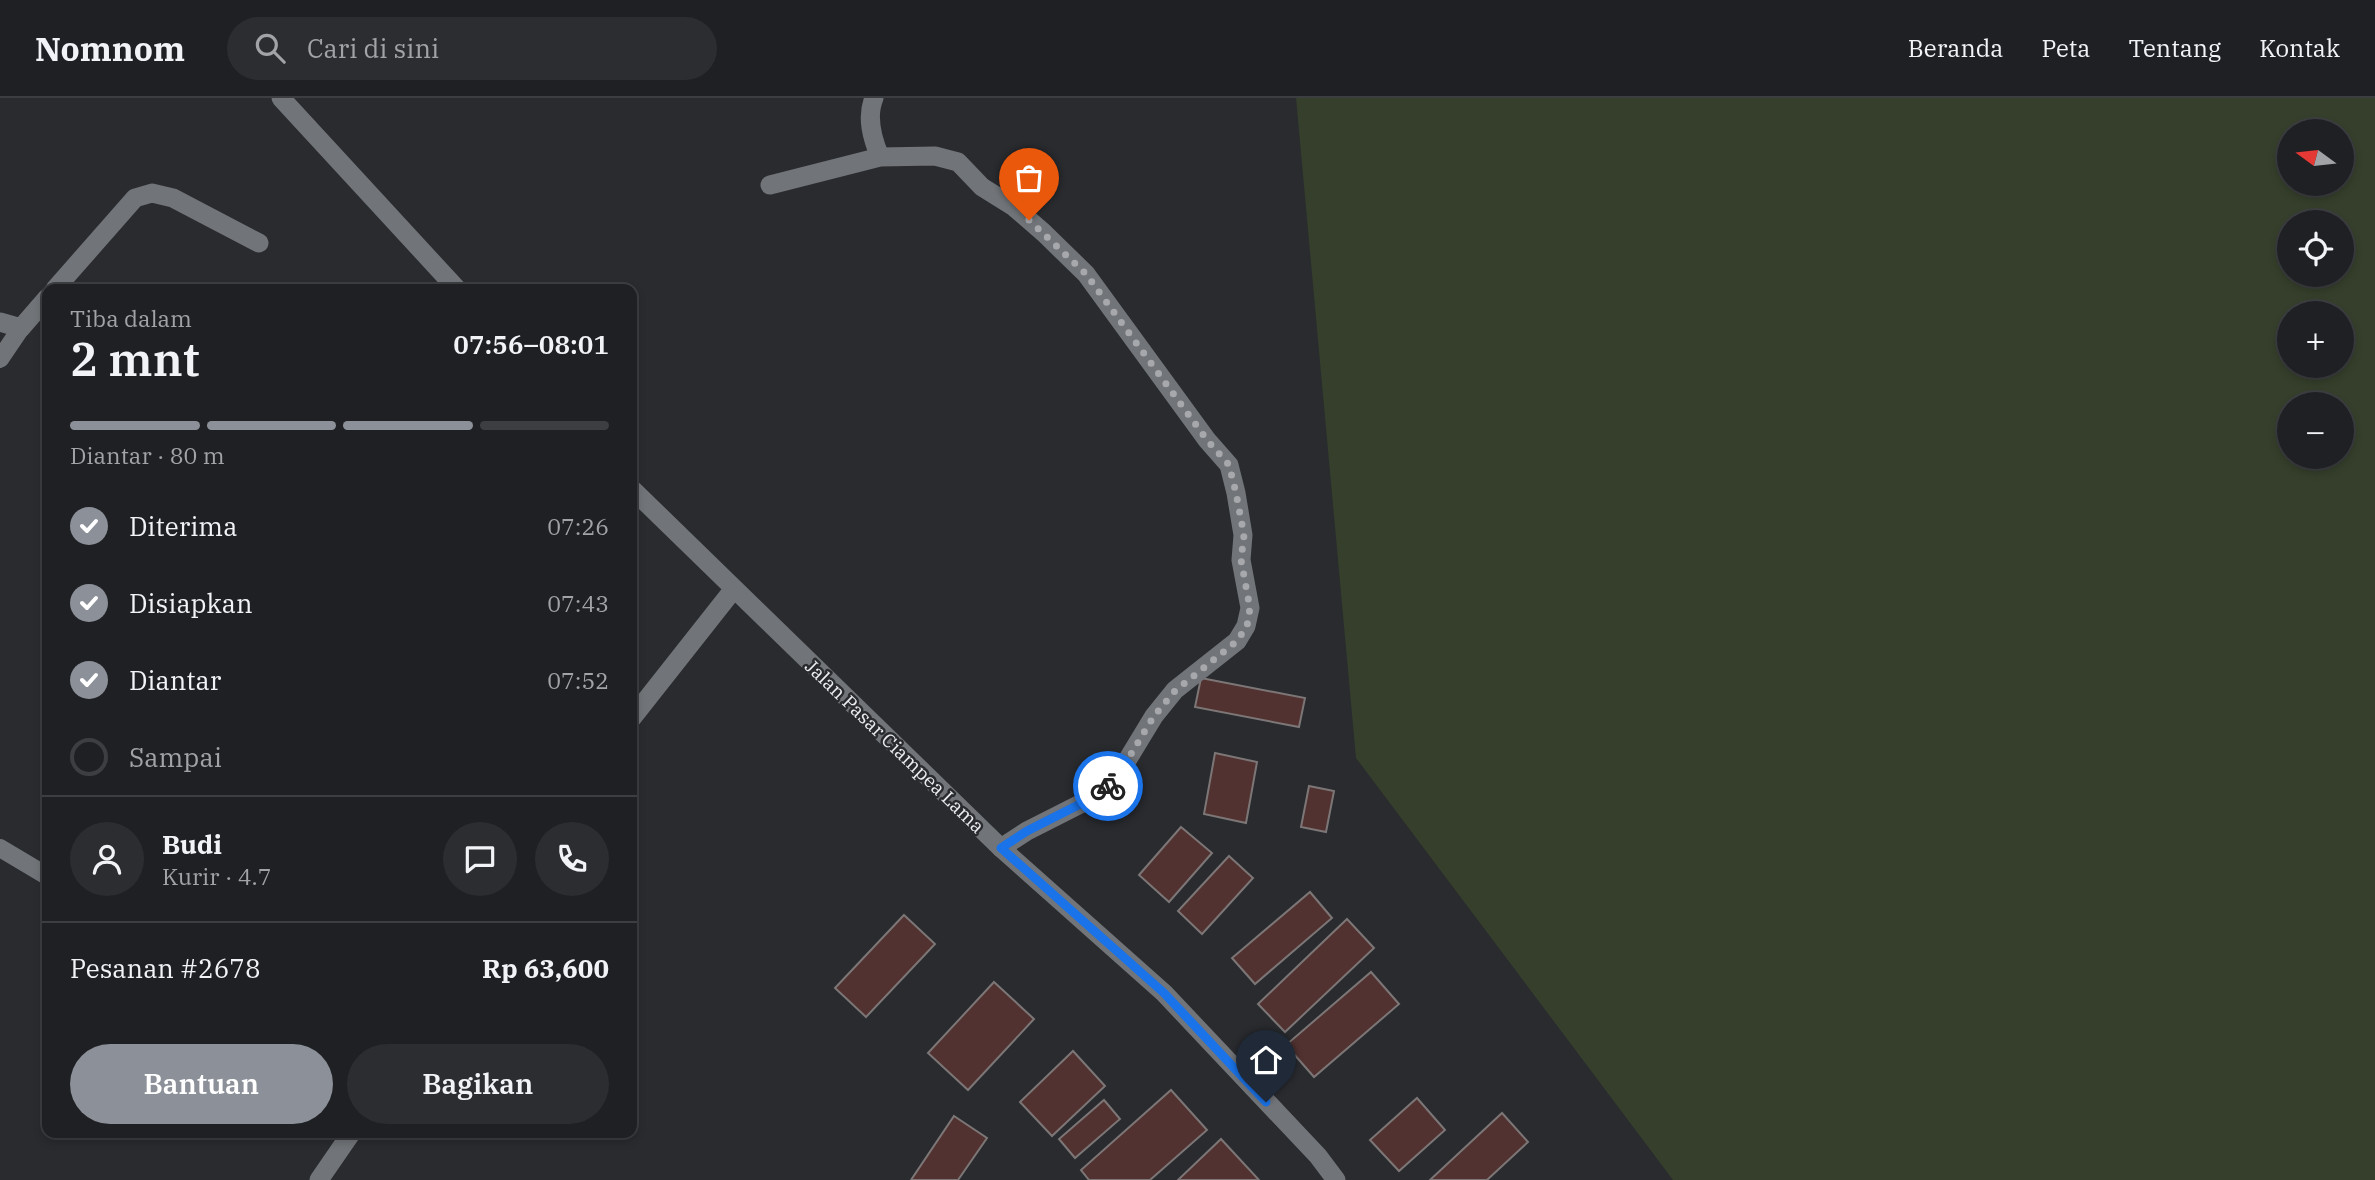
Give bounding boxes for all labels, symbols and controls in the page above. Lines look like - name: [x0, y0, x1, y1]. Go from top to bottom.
- search box: [227, 17, 717, 80]
- text: Nomnom: [35, 27, 185, 70]
- icon: search: [251, 29, 289, 67]
- text: Cari di sini: [307, 31, 439, 65]
- text: Beranda: [1908, 32, 2003, 64]
- text: Peta: [2041, 32, 2090, 64]
- text: Tentang: [2128, 32, 2221, 64]
- text: Kontak: [2259, 32, 2340, 64]
- north arrow: [2277, 119, 2354, 196]
- map controls: [2277, 119, 2354, 469]
- pin: [999, 148, 1059, 220]
- icon: bag: [1010, 159, 1048, 197]
- button: locate: [2277, 210, 2354, 287]
- button: +: [2277, 301, 2354, 378]
- text: Tiba dalam: [70, 303, 192, 333]
- text: 07:56–08:01: [453, 327, 609, 361]
- text: 2 mnt: [70, 329, 200, 389]
- button: −: [2277, 392, 2354, 469]
- text: Diantar · 80 m: [70, 440, 225, 470]
- icon: check: [70, 507, 108, 545]
- text: Diterima: [129, 509, 237, 543]
- text: 07:26: [547, 511, 609, 541]
- icon: check: [70, 584, 108, 622]
- text: Disiapkan: [129, 586, 253, 620]
- text: 07:43: [547, 588, 609, 618]
- street label: Jalan Pasar Ciampea Lama: [800, 654, 990, 838]
- icon: check: [70, 661, 108, 699]
- text: Diantar: [129, 663, 221, 697]
- text: 07:52: [547, 665, 609, 695]
- text: Sampai: [129, 740, 222, 774]
- courier: [1073, 751, 1143, 821]
- icon: bike: [1089, 767, 1127, 805]
- button: person: [70, 822, 144, 896]
- button: chat: [443, 822, 517, 896]
- button: phone: [535, 822, 609, 896]
- text: Budi: [162, 827, 222, 861]
- text: Kurir · 4.7: [162, 861, 271, 891]
- text: Pesanan #2678: [70, 951, 260, 985]
- text: Rp 63,600: [482, 951, 609, 985]
- pin: [1236, 1030, 1296, 1102]
- icon: home: [1247, 1041, 1285, 1079]
- button: Bantuan: [70, 1044, 333, 1124]
- button: Bagikan: [347, 1044, 609, 1124]

